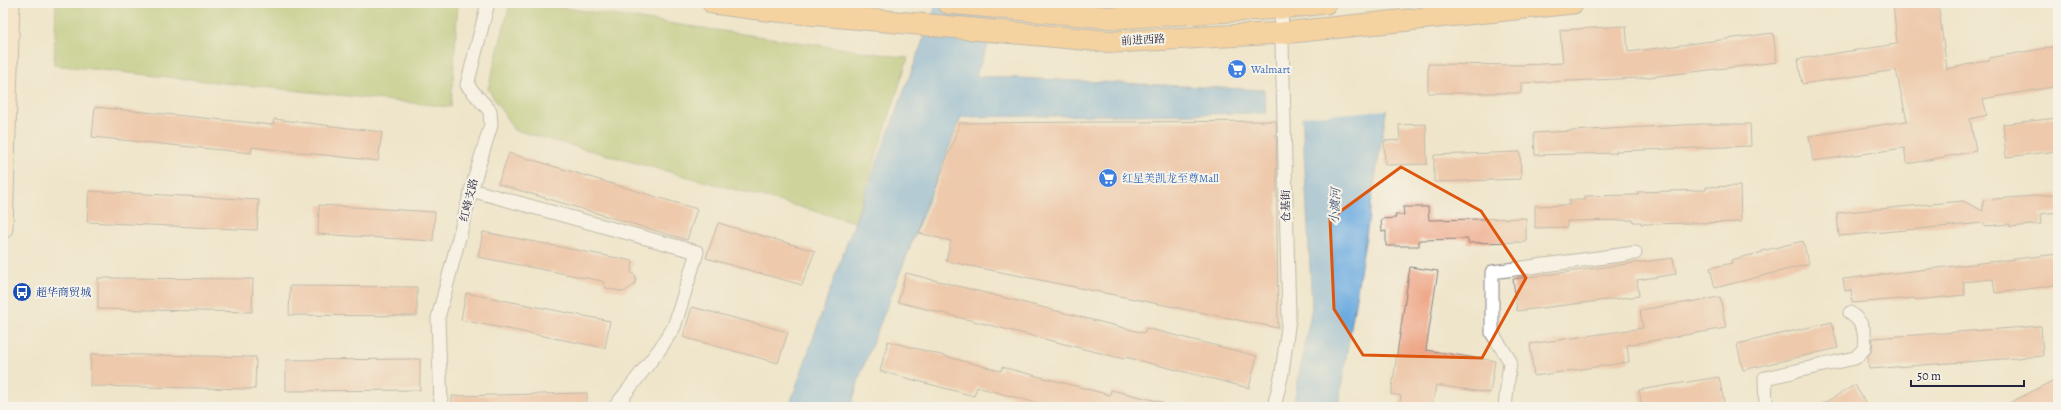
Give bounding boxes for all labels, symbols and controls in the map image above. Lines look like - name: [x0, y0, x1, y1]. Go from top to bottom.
- street label: 前进西路: [1121, 31, 1165, 49]
- supermarket icon: Walmart: [1226, 58, 1248, 80]
- place label: Walmart: [1250, 62, 1291, 77]
- supermarket icon: 红星美凯龙至尊Mall: [1097, 167, 1119, 189]
- place label: 红星美凯龙至尊Mall: [1122, 171, 1219, 186]
- street label: 红峰支路: [456, 177, 482, 223]
- water label: 小澞河: [1326, 186, 1344, 224]
- street label: 仓基街: [1278, 189, 1294, 223]
- bus stop icon: 超华商贸城: [11, 281, 33, 303]
- place label: 超华商贸城: [36, 285, 91, 300]
- scale bar: [1911, 362, 2024, 388]
- text: 50 m: [1917, 368, 1941, 384]

